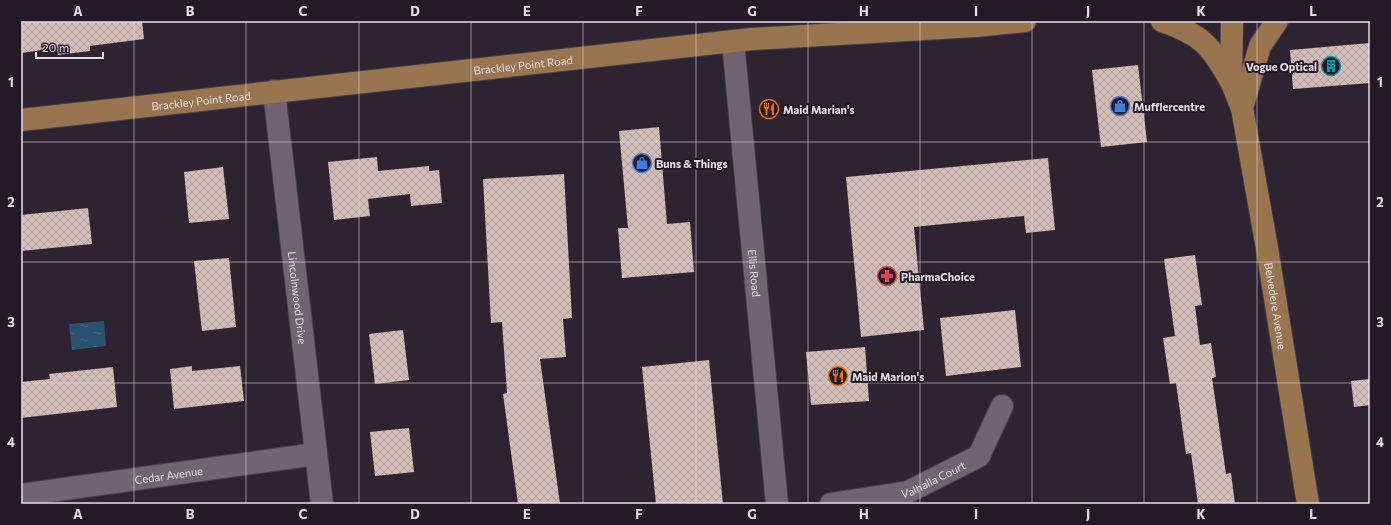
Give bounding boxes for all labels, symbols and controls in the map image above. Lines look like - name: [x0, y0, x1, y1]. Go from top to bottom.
- text: A: [73, 3, 83, 19]
- text: B: [186, 3, 195, 19]
- text: C: [299, 3, 308, 19]
- text: D: [410, 3, 420, 19]
- text: E: [523, 3, 531, 19]
- text: F: [635, 3, 643, 19]
- text: G: [747, 3, 757, 19]
- text: H: [859, 3, 869, 19]
- text: I: [974, 3, 978, 19]
- text: J: [1086, 3, 1090, 19]
- text: K: [1196, 3, 1206, 19]
- text: L: [1309, 3, 1317, 19]
- scale bar: [36, 34, 103, 60]
- text: 20 m: [42, 40, 69, 54]
- street label: Brackley Point Road: [473, 52, 573, 76]
- building icon: Vogue Optical: [1320, 55, 1342, 77]
- place label: Vogue Optical: [1246, 60, 1317, 73]
- text: 1: [8, 74, 14, 90]
- text: 1: [1377, 74, 1383, 90]
- street label: Brackley Point Road: [151, 88, 251, 112]
- shop icon: Mufflercentre: [1109, 95, 1131, 117]
- restaurant icon: Maid Marian's: [758, 98, 780, 120]
- place label: Mufflercentre: [1134, 100, 1205, 113]
- place label: Maid Marian's: [783, 103, 855, 116]
- shop icon: Buns & Things: [631, 152, 653, 174]
- place label: Buns & Things: [656, 157, 728, 170]
- text: 2: [7, 194, 15, 210]
- text: 2: [1376, 194, 1384, 210]
- street label: Ellis Road: [746, 249, 764, 297]
- street label: Lincolnwood Drive: [286, 251, 310, 345]
- street label: Belvedere Avenue: [1263, 261, 1290, 351]
- pharmacy icon: PharmaChoice: [876, 265, 898, 287]
- place label: PharmaChoice: [901, 270, 975, 283]
- text: 3: [7, 314, 15, 330]
- text: 3: [1376, 314, 1384, 330]
- restaurant icon: Maid Marion's: [827, 365, 849, 387]
- place label: Maid Marion's: [852, 370, 924, 383]
- text: 4: [7, 434, 15, 450]
- text: 4: [1376, 434, 1384, 450]
- street label: Valhalla Court: [900, 457, 968, 500]
- street label: Cedar Avenue: [134, 463, 204, 486]
- text: A: [73, 506, 83, 522]
- text: B: [186, 506, 195, 522]
- text: C: [299, 506, 308, 522]
- text: D: [410, 506, 420, 522]
- text: E: [523, 506, 531, 522]
- text: F: [635, 506, 643, 522]
- text: G: [747, 506, 757, 522]
- text: H: [859, 506, 869, 522]
- text: I: [974, 506, 978, 522]
- text: J: [1086, 506, 1090, 522]
- text: K: [1196, 506, 1206, 522]
- text: L: [1309, 506, 1317, 522]

